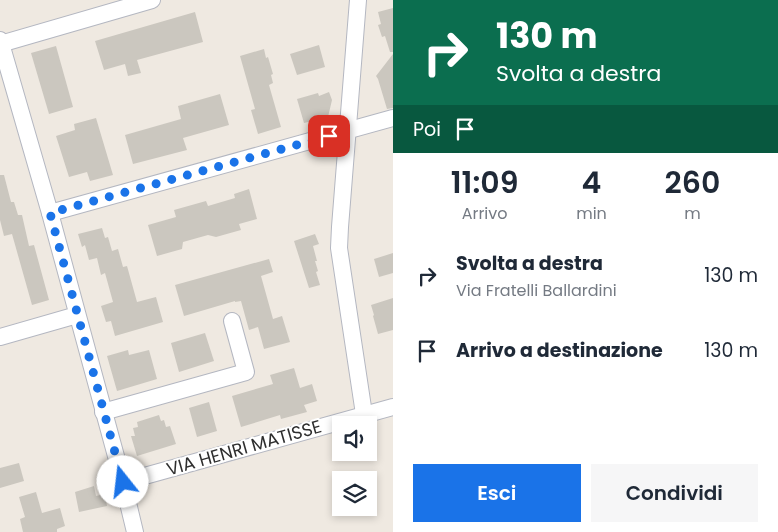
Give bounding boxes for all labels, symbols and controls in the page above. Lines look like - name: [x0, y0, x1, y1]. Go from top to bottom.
- text: 130 m: [496, 11, 598, 60]
- icon: right: [413, 20, 478, 85]
- text: Svolta a destra: [496, 58, 661, 89]
- pin: [308, 115, 350, 157]
- icon: arrive: [451, 115, 479, 143]
- text: Poi: [413, 116, 441, 143]
- icon: arrive: [315, 122, 343, 150]
- text: 11:09: [451, 161, 518, 204]
- text: 4: [582, 161, 601, 204]
- text: 260: [665, 161, 720, 204]
- text: Arrivo: [462, 202, 508, 225]
- text: min: [576, 202, 607, 225]
- text: m: [684, 202, 701, 225]
- text: Svolta a destra: [456, 250, 603, 277]
- icon: right: [413, 262, 441, 290]
- text: 130 m: [704, 262, 758, 289]
- text: Via Fratelli Ballardini: [456, 279, 617, 302]
- icon: arrive: [413, 337, 441, 365]
- text: Arrivo a destinazione: [456, 337, 663, 364]
- text: 130 m: [704, 337, 758, 364]
- street label: VIA HENRI MATISSE: [163, 413, 324, 482]
- map controls: [332, 416, 377, 516]
- button: sound: [332, 416, 377, 461]
- position arrow: [96, 455, 148, 507]
- button: Esci: [413, 464, 581, 522]
- button: Condividi: [591, 464, 758, 522]
- button: layers: [332, 471, 377, 516]

